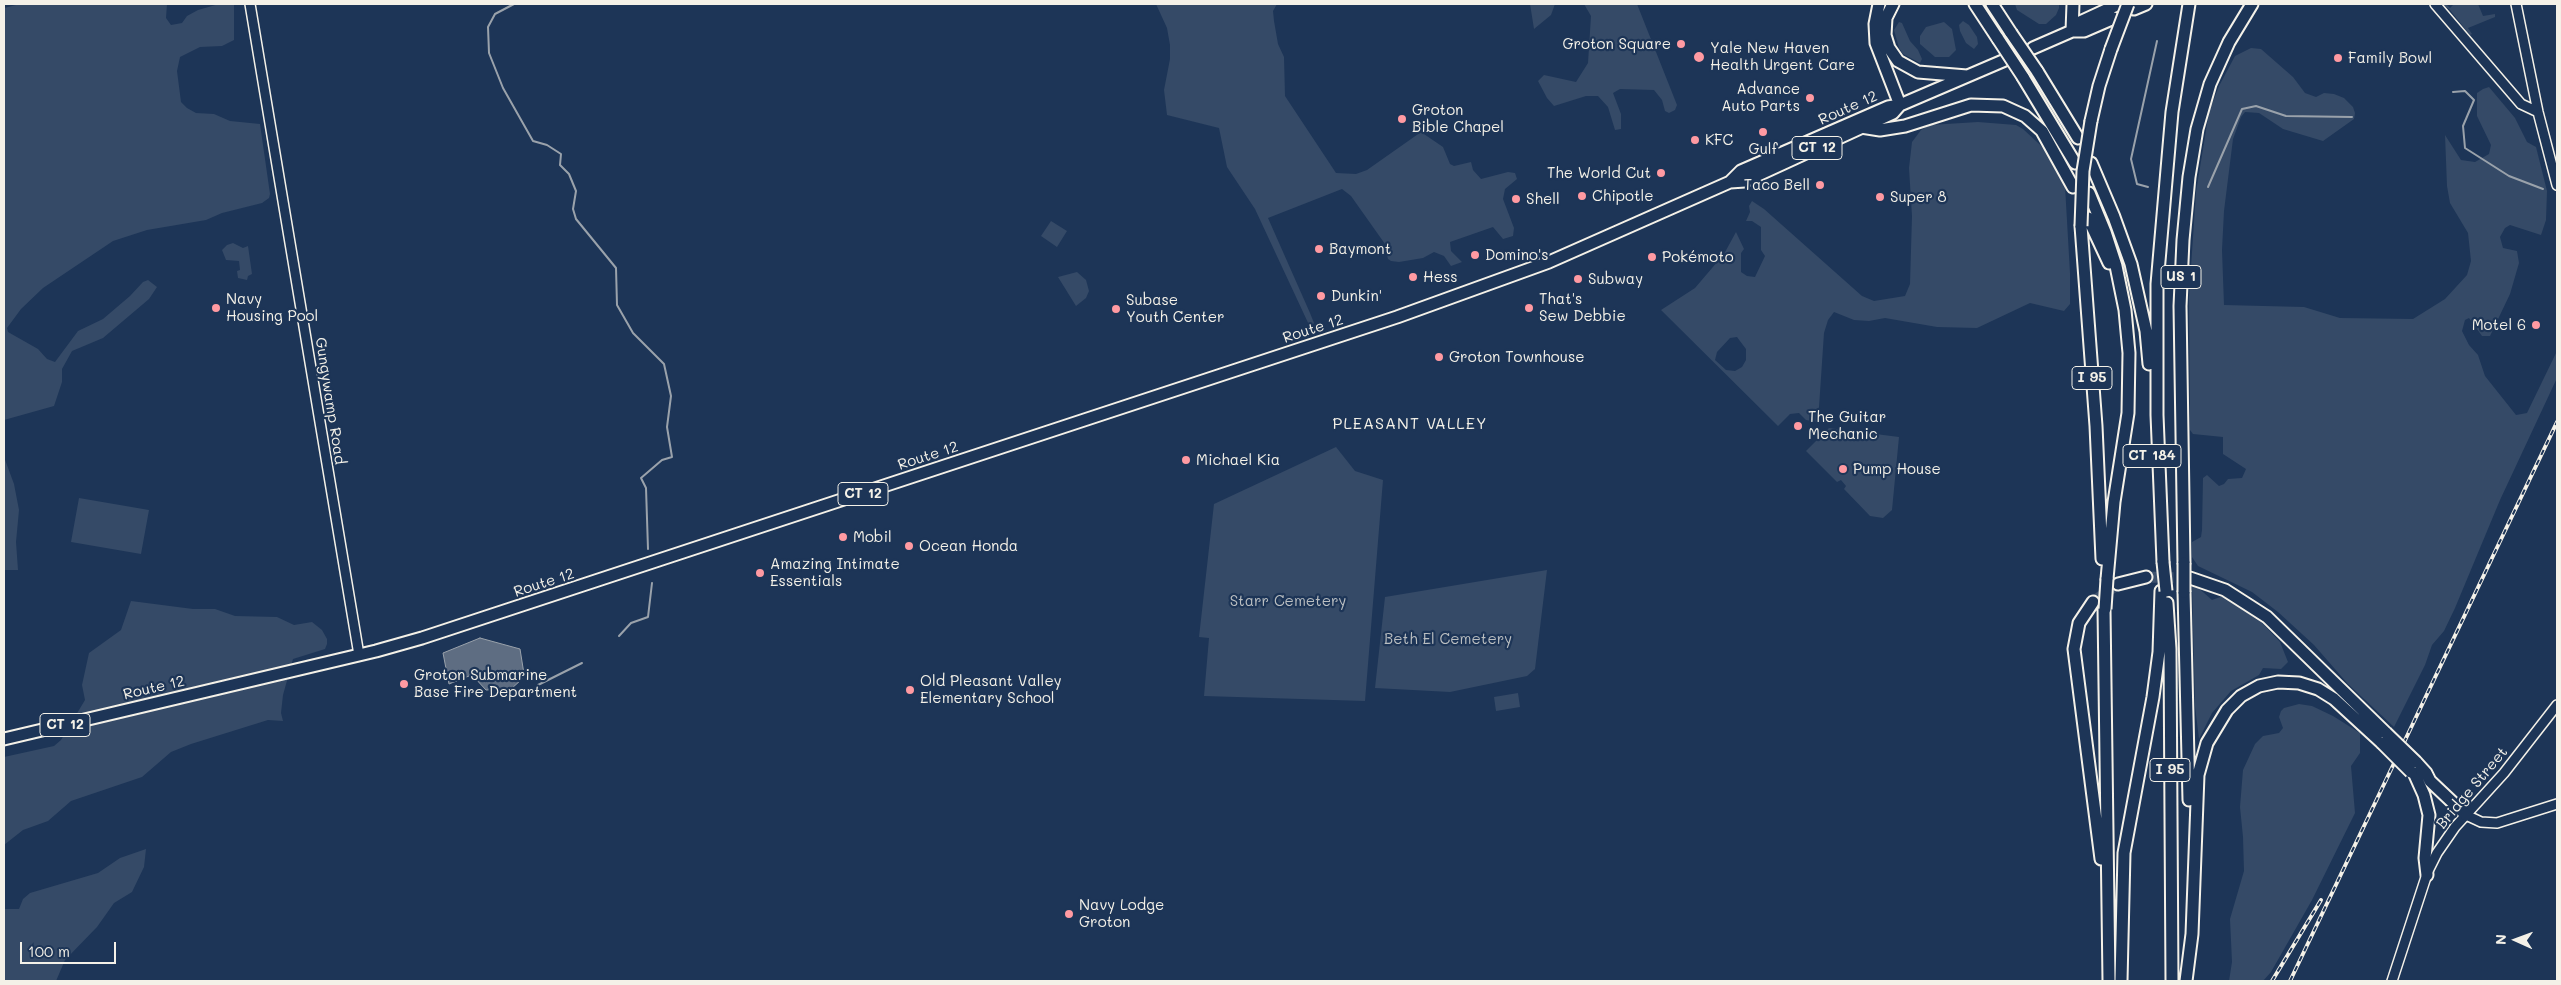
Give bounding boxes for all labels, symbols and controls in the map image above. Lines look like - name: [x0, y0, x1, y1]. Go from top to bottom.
- place label: Groton Square: [1562, 35, 1671, 53]
- marker: Groton Square: [1675, 38, 1687, 50]
- place label: Yale New Haven Health Urgent Care: [1710, 39, 1855, 74]
- place label: Family Bowl: [2348, 49, 2432, 67]
- marker: Yale New Haven Health Urgent Care: [1692, 50, 1706, 64]
- marker: Family Bowl: [2332, 52, 2344, 64]
- place label: Advance Auto Parts: [1721, 80, 1800, 115]
- street label: Route 12: [1816, 87, 1880, 129]
- marker: Advance Auto Parts: [1804, 92, 1816, 104]
- place label: Groton Bible Chapel: [1412, 101, 1504, 136]
- marker: Groton Bible Chapel: [1396, 113, 1408, 125]
- marker: Gulf: [1757, 126, 1769, 138]
- place label: KFC: [1705, 131, 1733, 149]
- marker: KFC: [1689, 134, 1701, 146]
- road number: CT 12: [1792, 136, 1842, 160]
- place label: Gulf: [1749, 140, 1777, 158]
- place label: The World Cut: [1547, 164, 1651, 182]
- marker: The World Cut: [1655, 167, 1667, 179]
- place label: Taco Bell: [1744, 176, 1810, 194]
- marker: Taco Bell: [1814, 179, 1826, 191]
- place label: Chipotle: [1592, 187, 1654, 205]
- place label: Super 8: [1890, 188, 1947, 206]
- place label: Shell: [1526, 190, 1560, 208]
- marker: Chipotle: [1576, 190, 1588, 202]
- marker: Super 8: [1874, 191, 1886, 203]
- marker: Shell: [1510, 193, 1522, 205]
- place label: Baymont: [1329, 240, 1391, 258]
- marker: Baymont: [1313, 243, 1325, 255]
- place label: Domino's: [1485, 246, 1549, 264]
- place label: Pokémoto: [1662, 248, 1734, 266]
- marker: Domino's: [1469, 249, 1481, 261]
- marker: Pokémoto: [1646, 251, 1658, 263]
- road number: US 1: [2161, 266, 2201, 288]
- place label: Hess: [1423, 268, 1458, 286]
- place label: Subway: [1588, 270, 1643, 288]
- marker: Hess: [1407, 271, 1419, 283]
- marker: Subway: [1572, 273, 1584, 285]
- place label: Dunkin': [1331, 287, 1382, 305]
- place label: Navy Housing Pool: [226, 290, 318, 325]
- marker: Dunkin': [1315, 290, 1327, 302]
- place label: That's Sew Debbie: [1539, 290, 1626, 325]
- place label: Subase Youth Center: [1126, 291, 1225, 326]
- marker: Navy Housing Pool: [210, 302, 222, 314]
- marker: That's Sew Debbie: [1523, 302, 1535, 314]
- marker: Subase Youth Center: [1110, 303, 1122, 315]
- street label: Route 12: [1281, 311, 1345, 347]
- place label: Motel 6: [2472, 316, 2526, 334]
- marker: Motel 6: [2530, 319, 2542, 331]
- street label: Gungywamp Road: [311, 336, 349, 466]
- place label: Groton Townhouse: [1449, 348, 1584, 366]
- marker: Groton Townhouse: [1433, 351, 1445, 363]
- road number: I 95: [2072, 366, 2112, 389]
- place label: The Guitar Mechanic: [1808, 408, 1886, 443]
- district label: PLEASANT VALLEY: [1331, 414, 1489, 434]
- marker: The Guitar Mechanic: [1792, 420, 1804, 432]
- street label: Route 12: [896, 438, 960, 474]
- road number: CT 184: [2123, 444, 2181, 468]
- place label: Michael Kia: [1196, 451, 1280, 469]
- marker: Michael Kia: [1180, 454, 1192, 466]
- place label: Pump House: [1853, 460, 1941, 478]
- marker: Pump House: [1837, 463, 1849, 475]
- road number: CT 12: [838, 482, 888, 506]
- place label: Mobil: [853, 528, 892, 546]
- marker: Mobil: [837, 531, 849, 543]
- place label: Ocean Honda: [919, 537, 1018, 555]
- marker: Ocean Honda: [903, 540, 915, 552]
- place label: Amazing Intimate Essentials: [770, 555, 900, 590]
- street label: Route 12: [512, 565, 576, 601]
- marker: Amazing Intimate Essentials: [754, 567, 766, 579]
- park label: Starr Cemetery: [1230, 592, 1346, 610]
- park label: Beth El Cemetery: [1384, 630, 1512, 648]
- place label: Groton Submarine Base Fire Department: [414, 666, 577, 701]
- street label: Route 12: [122, 672, 186, 704]
- place label: Old Pleasant Valley Elementary School: [920, 672, 1061, 707]
- marker: Groton Submarine Base Fire Department: [398, 678, 410, 690]
- marker: Old Pleasant Valley Elementary School: [904, 684, 916, 696]
- road number: CT 12: [40, 714, 90, 736]
- street label: Bridge Street: [2432, 743, 2512, 833]
- road number: I 95: [2150, 758, 2190, 782]
- place label: Navy Lodge Groton: [1079, 896, 1164, 931]
- marker: Navy Lodge Groton: [1063, 908, 1075, 920]
- north arrow: [2491, 915, 2541, 965]
- scale bar: [22, 932, 119, 964]
- text: N: [2491, 934, 2510, 945]
- text: 100 m: [28, 941, 70, 961]

